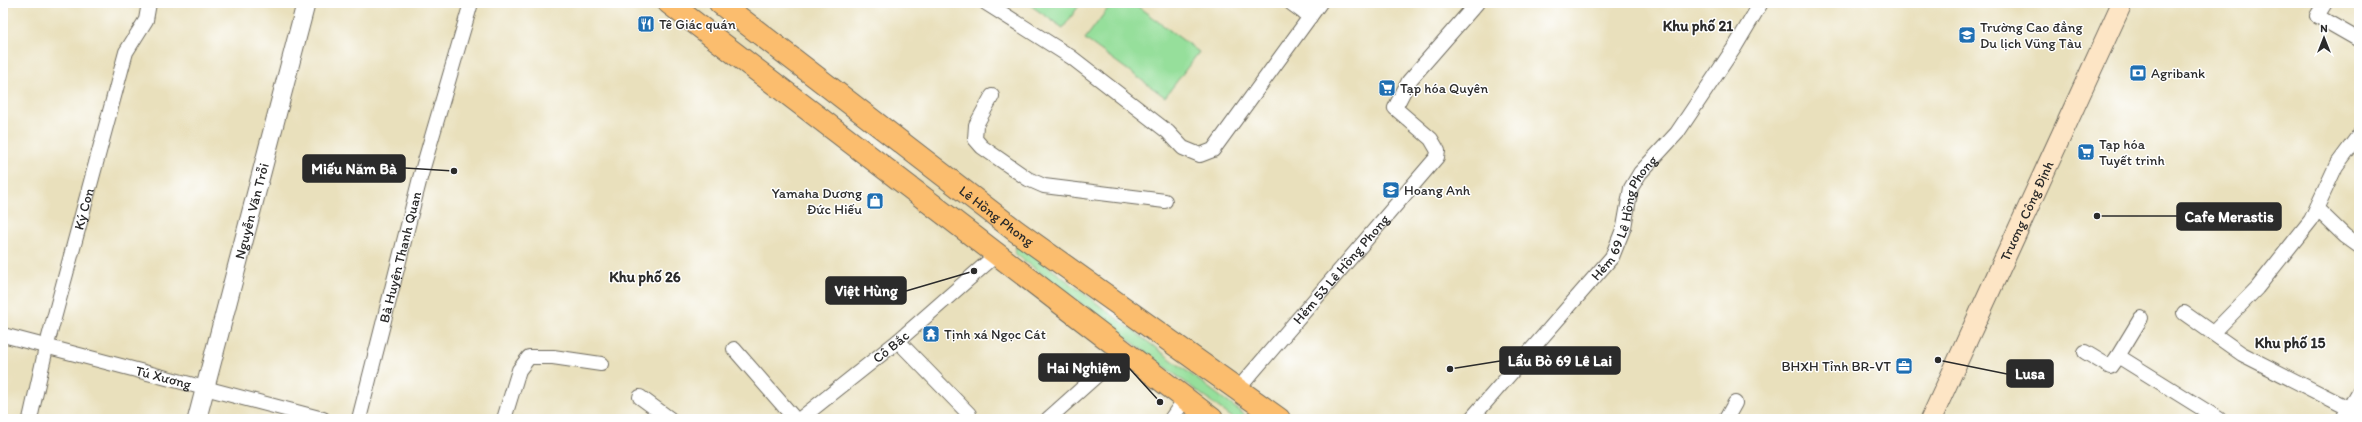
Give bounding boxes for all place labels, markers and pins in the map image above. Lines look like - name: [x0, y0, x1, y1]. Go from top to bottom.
- restaurant icon: Tê Giác quán: [636, 14, 656, 34]
- place label: Tê Giác quán: [659, 16, 736, 33]
- place label: Trường Cao đẳng Du lịch Vũng Tàu: [1980, 19, 2084, 52]
- school or university icon: Trường Cao đẳng Du lịch Vũng Tàu: [1957, 25, 1977, 45]
- bank icon: Agribank: [2128, 63, 2148, 83]
- place label: Agribank: [2151, 65, 2205, 82]
- supermarket icon: Tạp hóa Quyên: [1377, 78, 1397, 98]
- place label: Tạp hóa Quyên: [1400, 80, 1488, 97]
- place label: Tạp hóa Tuyết trinh: [2099, 136, 2165, 169]
- supermarket icon: Tạp hóa Tuyết trinh: [2076, 142, 2096, 162]
- callout: Miếu Năm Bà: [303, 155, 405, 182]
- school or university icon: Hoang Anh: [1381, 180, 1401, 200]
- place label: Hoang Anh: [1404, 182, 1471, 199]
- place label: Yamaha Dương Đức Hiếu: [772, 185, 863, 218]
- shop icon: Yamaha Dương Đức Hiếu: [865, 191, 885, 211]
- callout: Cafe Merastis: [2177, 203, 2281, 230]
- callout: Việt Hùng: [826, 277, 906, 304]
- temple icon: Tịnh xá Ngọc Cát: [921, 324, 941, 344]
- place label: Tịnh xá Ngọc Cát: [944, 326, 1046, 343]
- callout: Lẩu Bò 69 Lê Lai: [1500, 347, 1620, 374]
- callout: Hai Nghiệm: [1039, 354, 1129, 381]
- office icon: BHXH Tỉnh BR-VT: [1894, 356, 1914, 376]
- place label: BHXH Tỉnh BR-VT: [1781, 358, 1891, 375]
- callout: Lusa: [2007, 360, 2053, 387]

